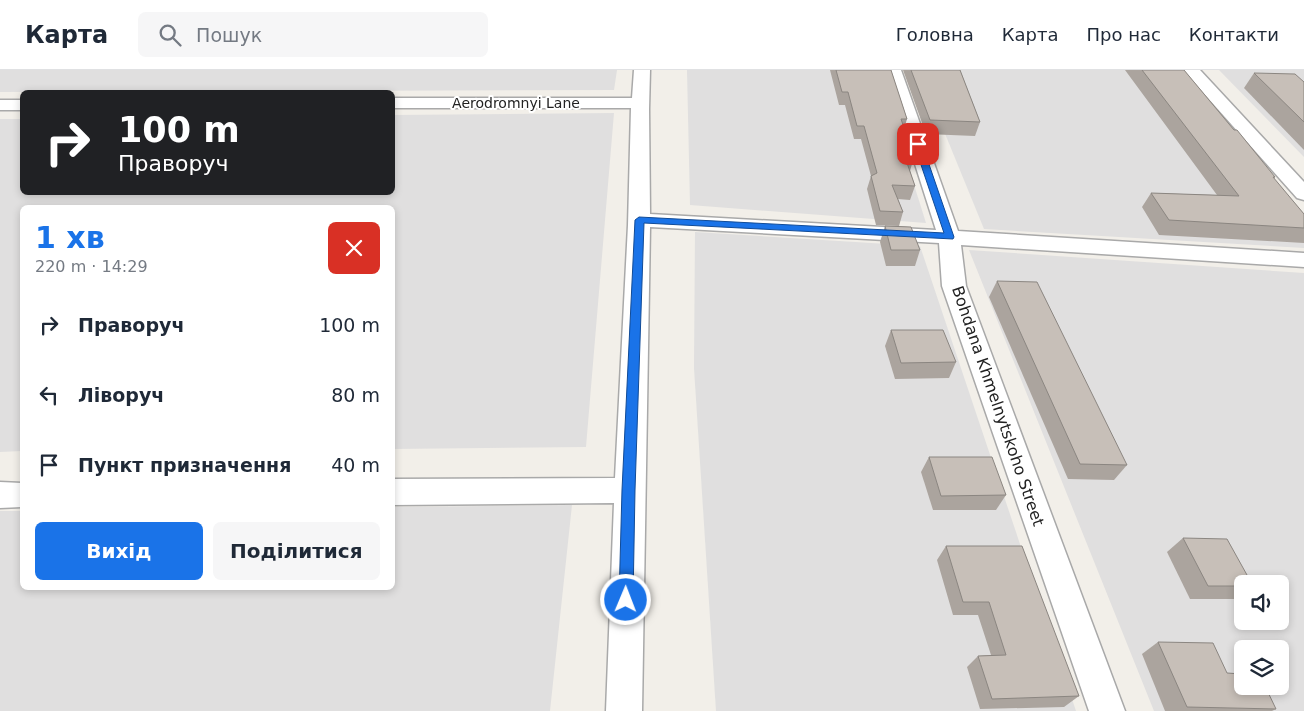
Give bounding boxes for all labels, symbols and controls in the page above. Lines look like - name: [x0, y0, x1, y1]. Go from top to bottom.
- search box: [138, 12, 488, 57]
- text: Карта: [25, 21, 108, 49]
- icon: search: [156, 21, 184, 49]
- text: Пошук: [196, 24, 262, 46]
- text: Головна: [896, 24, 974, 45]
- text: Карта: [1002, 24, 1058, 45]
- text: Про нас: [1086, 24, 1161, 45]
- text: Контакти: [1189, 24, 1279, 45]
- street label: Aerodromnyi Lane: [452, 95, 580, 111]
- icon: right: [35, 110, 100, 175]
- text: 100 m: [118, 110, 240, 150]
- pin: [897, 123, 939, 165]
- icon: arrive: [904, 130, 932, 158]
- text: Праворуч: [118, 151, 228, 176]
- text: 1 хв: [35, 220, 105, 255]
- button: close: [328, 222, 380, 274]
- text: 220 m · 14:29: [35, 257, 148, 276]
- street label: Bohdana Khmelnytskoho Street: [948, 283, 1048, 529]
- icon: right: [35, 311, 63, 339]
- text: Праворуч: [78, 314, 184, 336]
- text: 100 m: [319, 314, 380, 336]
- icon: left: [35, 381, 63, 409]
- text: Ліворуч: [78, 384, 164, 406]
- text: 80 m: [331, 384, 380, 406]
- icon: arrive: [35, 451, 63, 479]
- text: Пункт призначення: [78, 454, 291, 476]
- text: 40 m: [331, 454, 380, 476]
- button: Вихід: [35, 522, 203, 580]
- button: Поділитися: [213, 522, 380, 580]
- position arrow: [599, 573, 651, 625]
- map controls: [1234, 575, 1289, 695]
- button: sound: [1234, 575, 1289, 630]
- button: layers: [1234, 640, 1289, 695]

